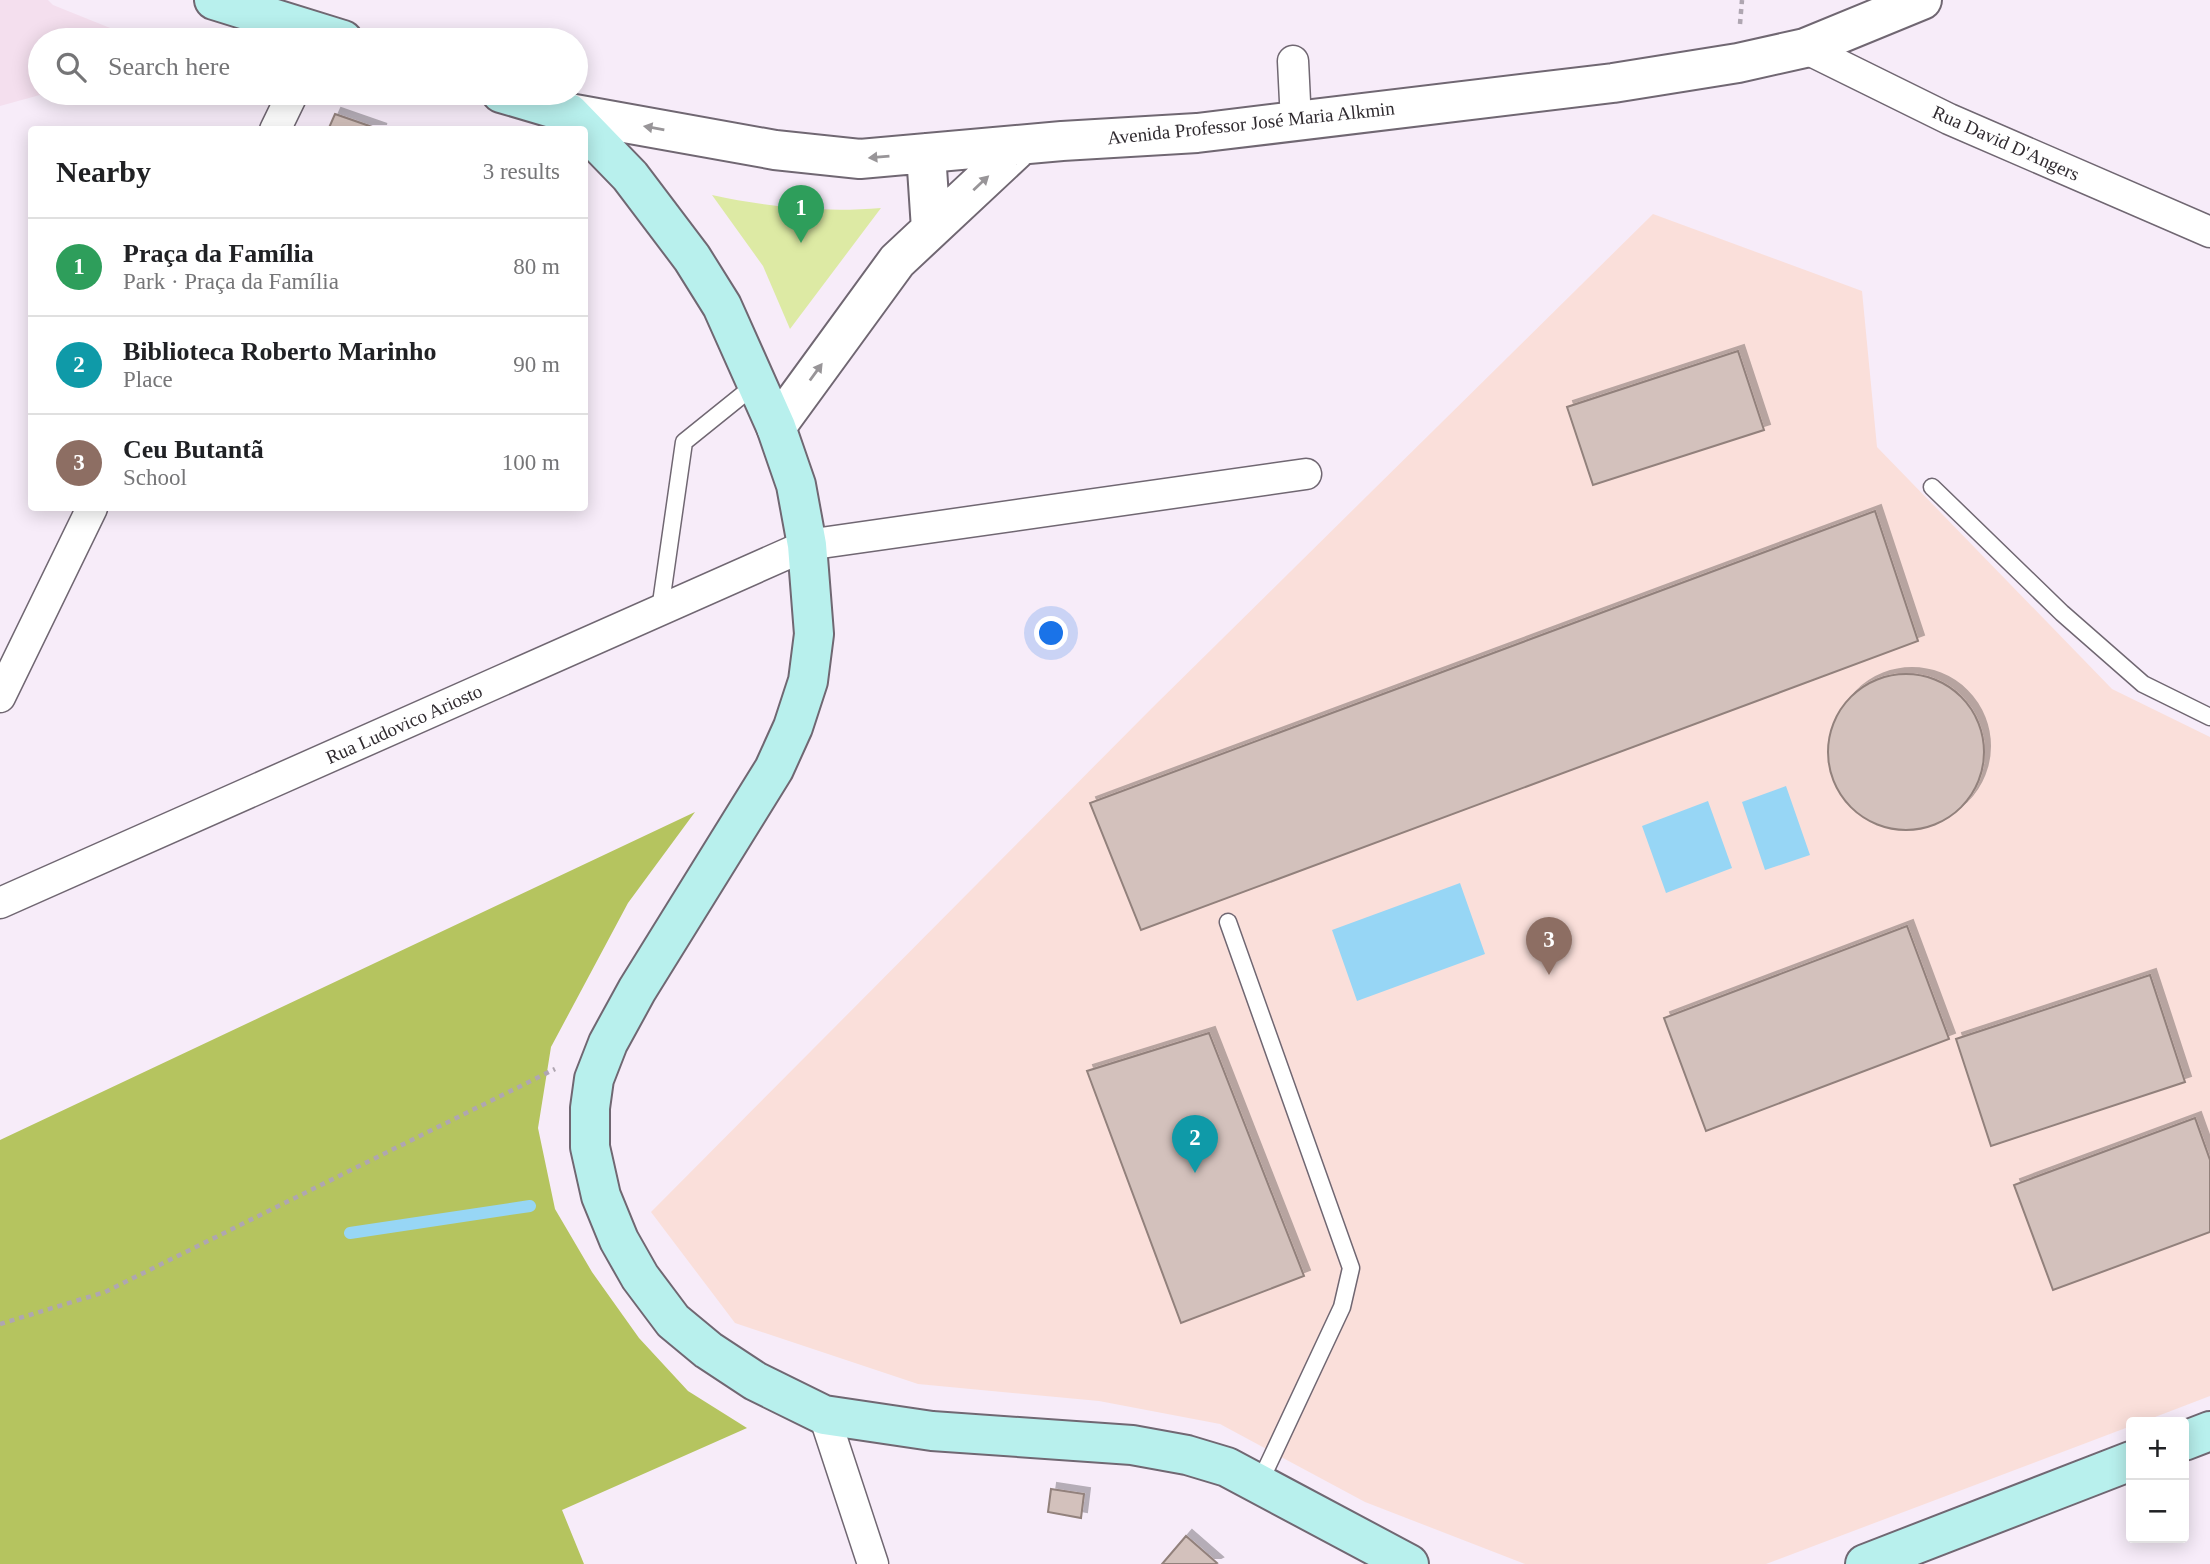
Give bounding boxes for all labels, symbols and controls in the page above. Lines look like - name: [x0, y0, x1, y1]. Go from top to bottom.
- search box: [28, 28, 588, 105]
- icon: search: [52, 48, 90, 86]
- text: Search here: [108, 52, 230, 81]
- street label: Avenida Professor José Maria Alkmin: [1106, 97, 1396, 149]
- street label: Rua David D'Angers: [1929, 101, 2083, 185]
- one-way arrow: [643, 122, 665, 133]
- one-way arrow: [868, 152, 890, 163]
- text: Nearby: [56, 155, 151, 188]
- text: 3 results: [483, 159, 560, 184]
- one-way arrow: [972, 175, 990, 191]
- pin: 1: [778, 185, 824, 243]
- text: Praça da Família: [123, 239, 314, 268]
- text: 1: [73, 254, 85, 279]
- text: 80 m: [513, 254, 560, 279]
- text: Park · Praça da Família: [123, 269, 339, 294]
- text: Biblioteca Roberto Marinho: [123, 337, 436, 366]
- text: 2: [73, 352, 85, 377]
- text: 90 m: [513, 352, 560, 377]
- one-way arrow: [809, 363, 823, 381]
- text: Place: [123, 367, 173, 392]
- text: Ceu Butantã: [123, 435, 264, 464]
- text: 3: [73, 450, 85, 475]
- text: 100 m: [502, 450, 560, 475]
- text: School: [123, 465, 187, 490]
- your location: [1034, 616, 1068, 650]
- street label: Rua Ludovico Ariosto: [323, 680, 485, 768]
- pin: 3: [1526, 917, 1572, 975]
- pin: 2: [1172, 1115, 1218, 1173]
- map controls: [2126, 1417, 2189, 1543]
- button: +: [2126, 1417, 2189, 1480]
- button: −: [2126, 1480, 2189, 1543]

